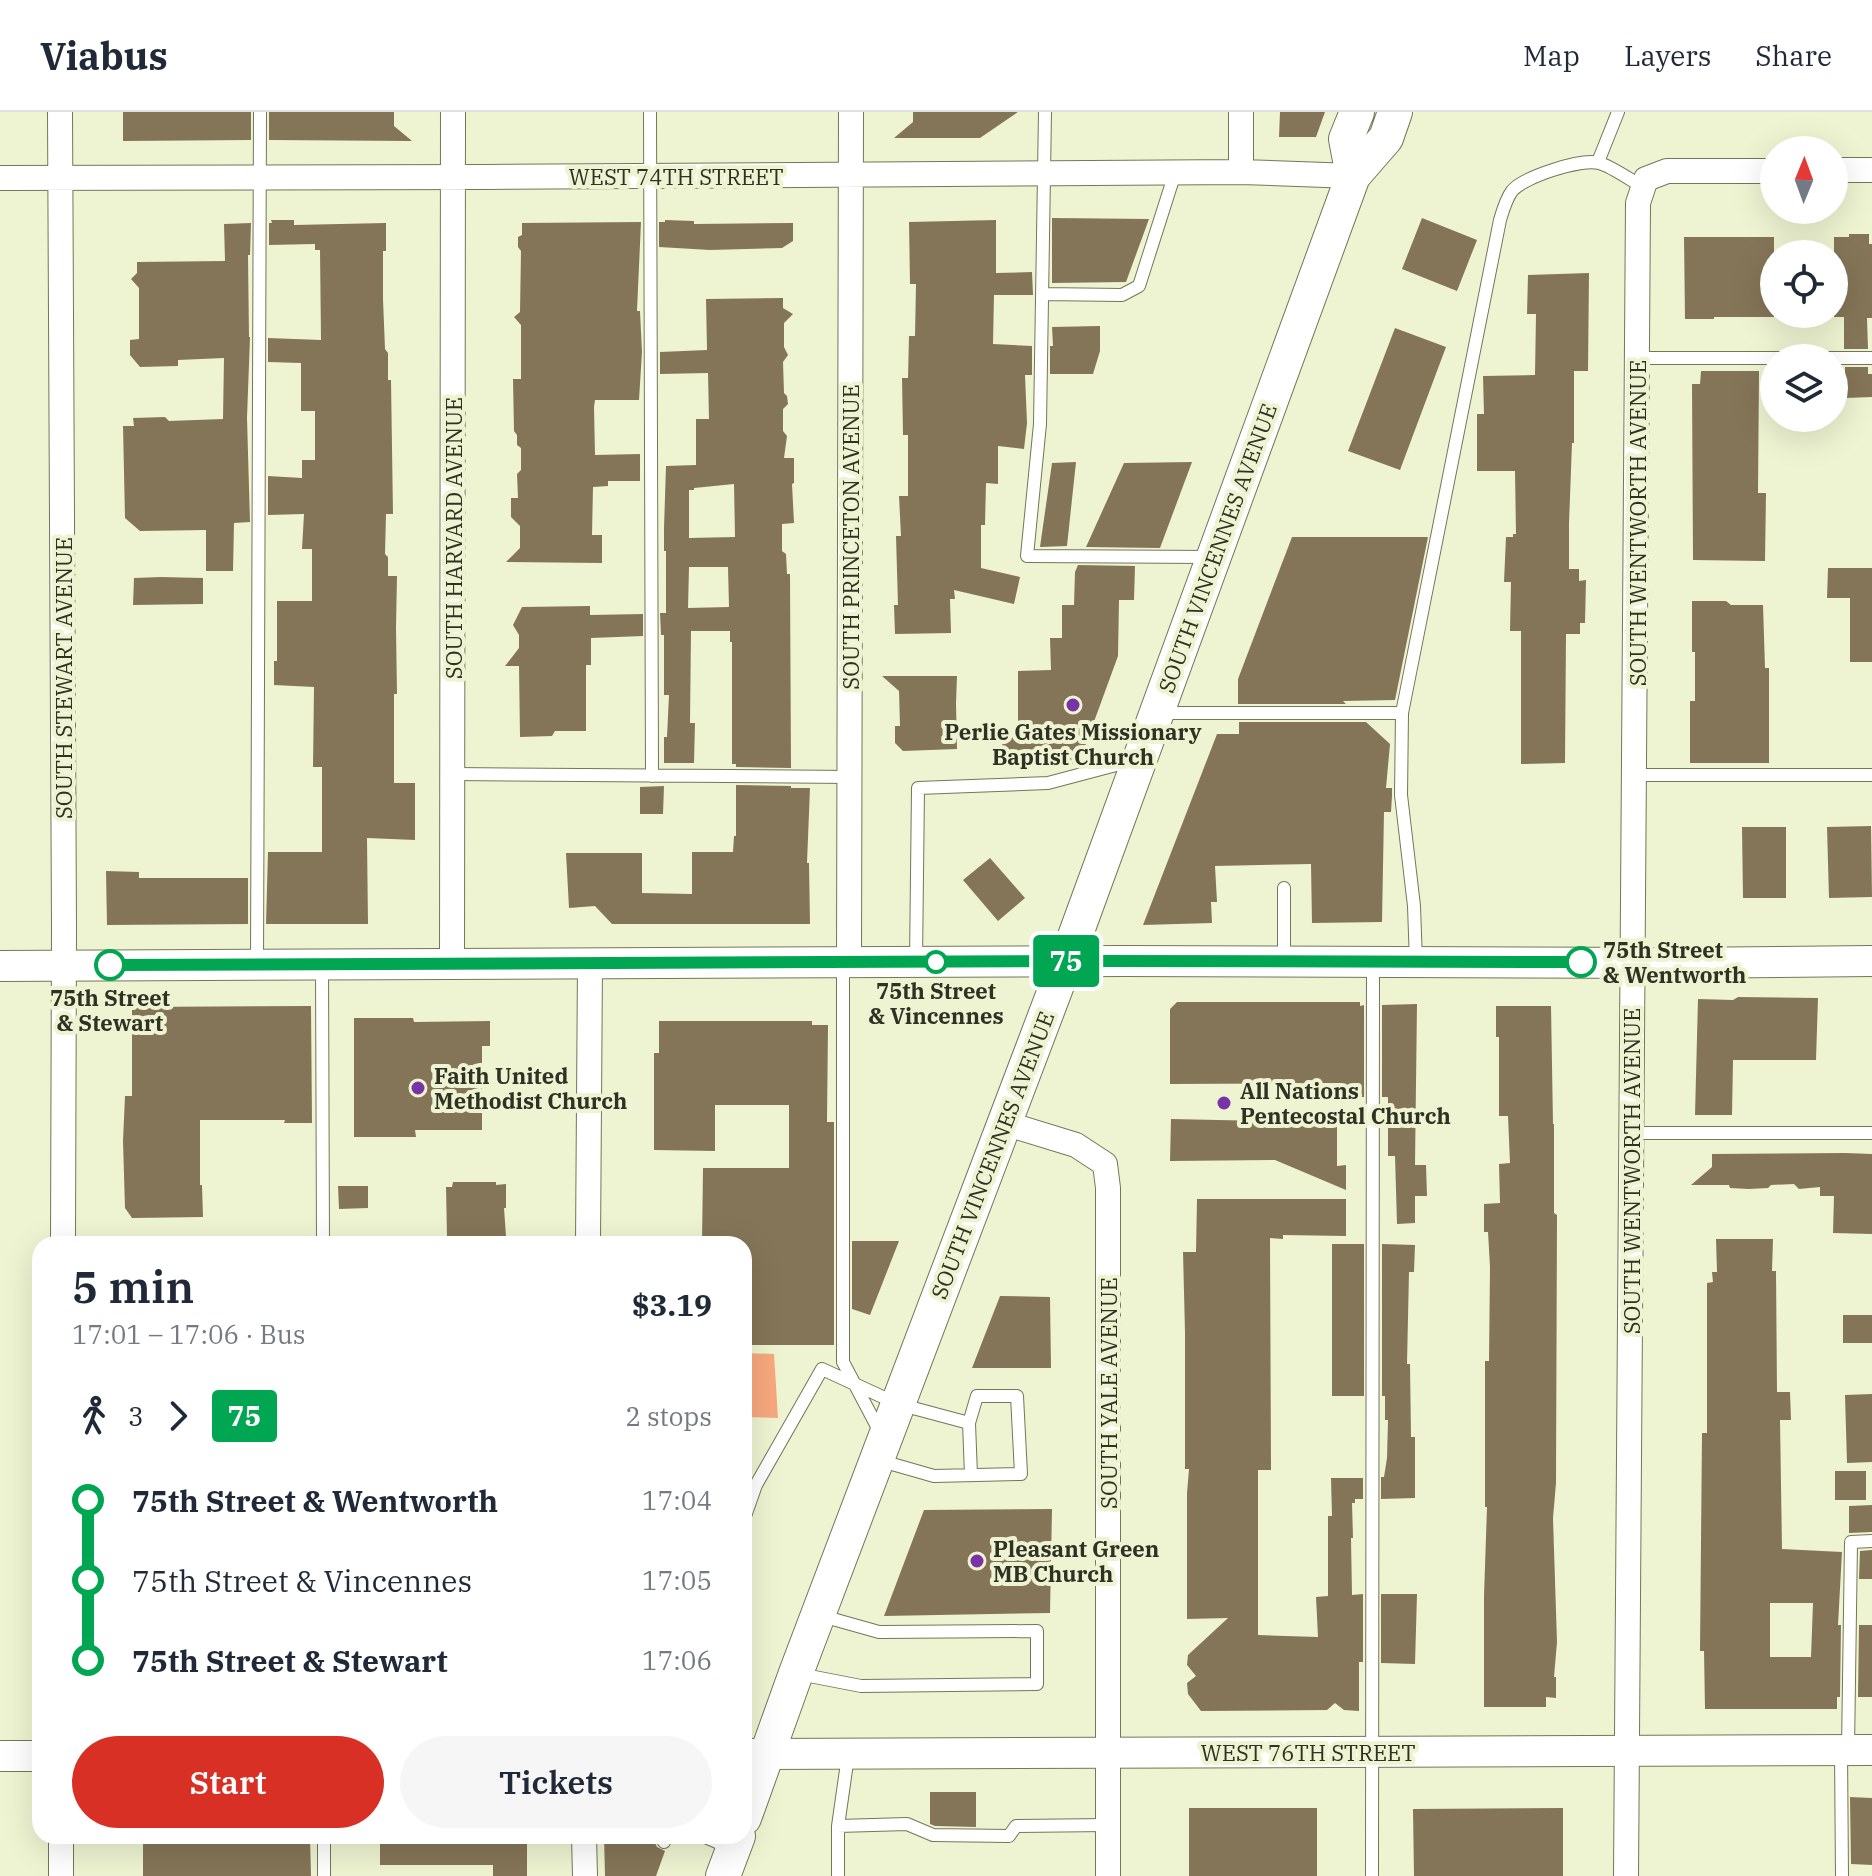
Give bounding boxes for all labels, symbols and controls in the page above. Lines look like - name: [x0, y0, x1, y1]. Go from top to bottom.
- text: Viabus: [40, 31, 168, 80]
- text: Map: [1523, 37, 1580, 74]
- text: Layers: [1624, 37, 1711, 74]
- text: Share: [1755, 37, 1832, 74]
- north arrow: [1760, 136, 1848, 224]
- map controls: [1760, 136, 1848, 432]
- street label: WEST 74TH STREET: [569, 162, 784, 191]
- button: locate: [1760, 240, 1848, 328]
- button: layers: [1760, 344, 1848, 432]
- street label: SOUTH WENTWORTH AVENUE: [1623, 360, 1652, 686]
- street label: SOUTH PRINCETON AVENUE: [836, 384, 865, 690]
- street label: SOUTH HARVARD AVENUE: [439, 397, 468, 679]
- street label: SOUTH VINCENNES AVENUE: [1151, 399, 1283, 697]
- street label: SOUTH STEWART AVENUE: [49, 537, 78, 819]
- marker: Perlie Gates Missionary Baptist Church: [1064, 696, 1082, 714]
- place label: Perlie Gates Missionary Baptist Church: [944, 717, 1202, 771]
- line badge: 75: [1030, 935, 1102, 987]
- place label: 75th Street & Wentworth: [1603, 935, 1746, 989]
- text: 75: [1049, 942, 1083, 979]
- marker: 75th Street & Wentworth: [1566, 947, 1596, 977]
- marker: 75th Street & Stewart: [95, 950, 125, 980]
- marker: 75th Street & Vincennes: [925, 951, 947, 973]
- place label: 75th Street & Vincennes: [868, 976, 1004, 1030]
- place label: 75th Street & Stewart: [50, 983, 170, 1037]
- street label: SOUTH VINCENNES AVENUE: [924, 1007, 1060, 1303]
- street label: SOUTH WENTWORTH AVENUE: [1617, 1008, 1646, 1334]
- place label: Faith United Methodist Church: [434, 1061, 627, 1115]
- place label: All Nations Pentecostal Church: [1240, 1076, 1451, 1130]
- marker: Faith United Methodist Church: [409, 1079, 427, 1097]
- marker: All Nations Pentecostal Church: [1215, 1094, 1233, 1112]
- text: 5 min: [72, 1258, 194, 1315]
- street label: SOUTH YALE AVENUE: [1094, 1277, 1123, 1509]
- text: $3.19: [632, 1285, 712, 1324]
- text: 17:01 – 17:06 · Bus: [72, 1317, 306, 1351]
- icon: walk: [72, 1394, 116, 1438]
- icon: forward: [156, 1394, 200, 1438]
- text: 75: [228, 1397, 261, 1434]
- text: 3: [128, 1399, 144, 1433]
- text: 2 stops: [625, 1399, 712, 1433]
- text: 75th Street & Wentworth: [132, 1481, 498, 1520]
- text: 17:04: [642, 1483, 712, 1517]
- place label: Pleasant Green MB Church: [993, 1534, 1159, 1588]
- marker: Pleasant Green MB Church: [968, 1552, 986, 1570]
- text: 75th Street & Vincennes: [132, 1561, 472, 1600]
- text: 17:05: [642, 1563, 712, 1597]
- text: 75th Street & Stewart: [132, 1641, 448, 1680]
- text: 17:06: [642, 1643, 712, 1677]
- button: Start: [72, 1736, 384, 1828]
- button: Tickets: [400, 1736, 712, 1828]
- street label: WEST 76TH STREET: [1201, 1738, 1416, 1767]

